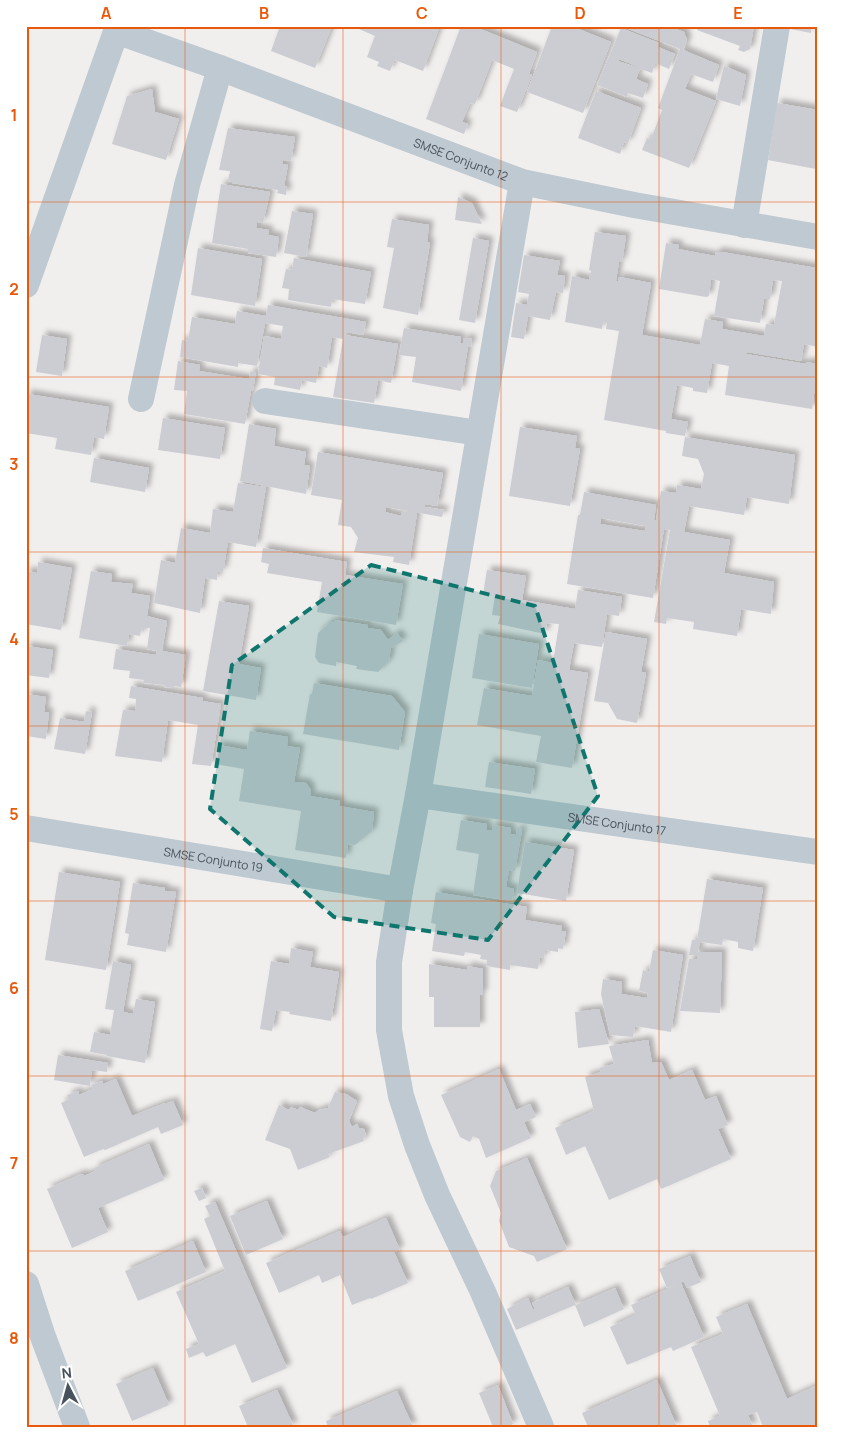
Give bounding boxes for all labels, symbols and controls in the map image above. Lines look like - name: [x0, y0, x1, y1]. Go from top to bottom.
- text: A: [101, 2, 112, 24]
- text: B: [259, 2, 269, 24]
- text: C: [416, 2, 428, 24]
- text: D: [574, 2, 586, 24]
- text: E: [733, 2, 743, 24]
- text: 1: [10, 104, 18, 126]
- street label: SMSE Conjunto 12: [411, 133, 511, 185]
- text: 2: [9, 278, 19, 300]
- text: 3: [9, 453, 19, 475]
- text: 4: [9, 628, 19, 650]
- text: 5: [9, 803, 19, 825]
- street label: SMSE Conjunto 17: [567, 808, 667, 839]
- street label: SMSE Conjunto 19: [162, 842, 264, 876]
- text: 6: [9, 977, 19, 999]
- text: 7: [10, 1152, 18, 1174]
- text: 8: [9, 1327, 19, 1349]
- north arrow: [42, 1360, 92, 1410]
- text: N: [61, 1363, 73, 1383]

